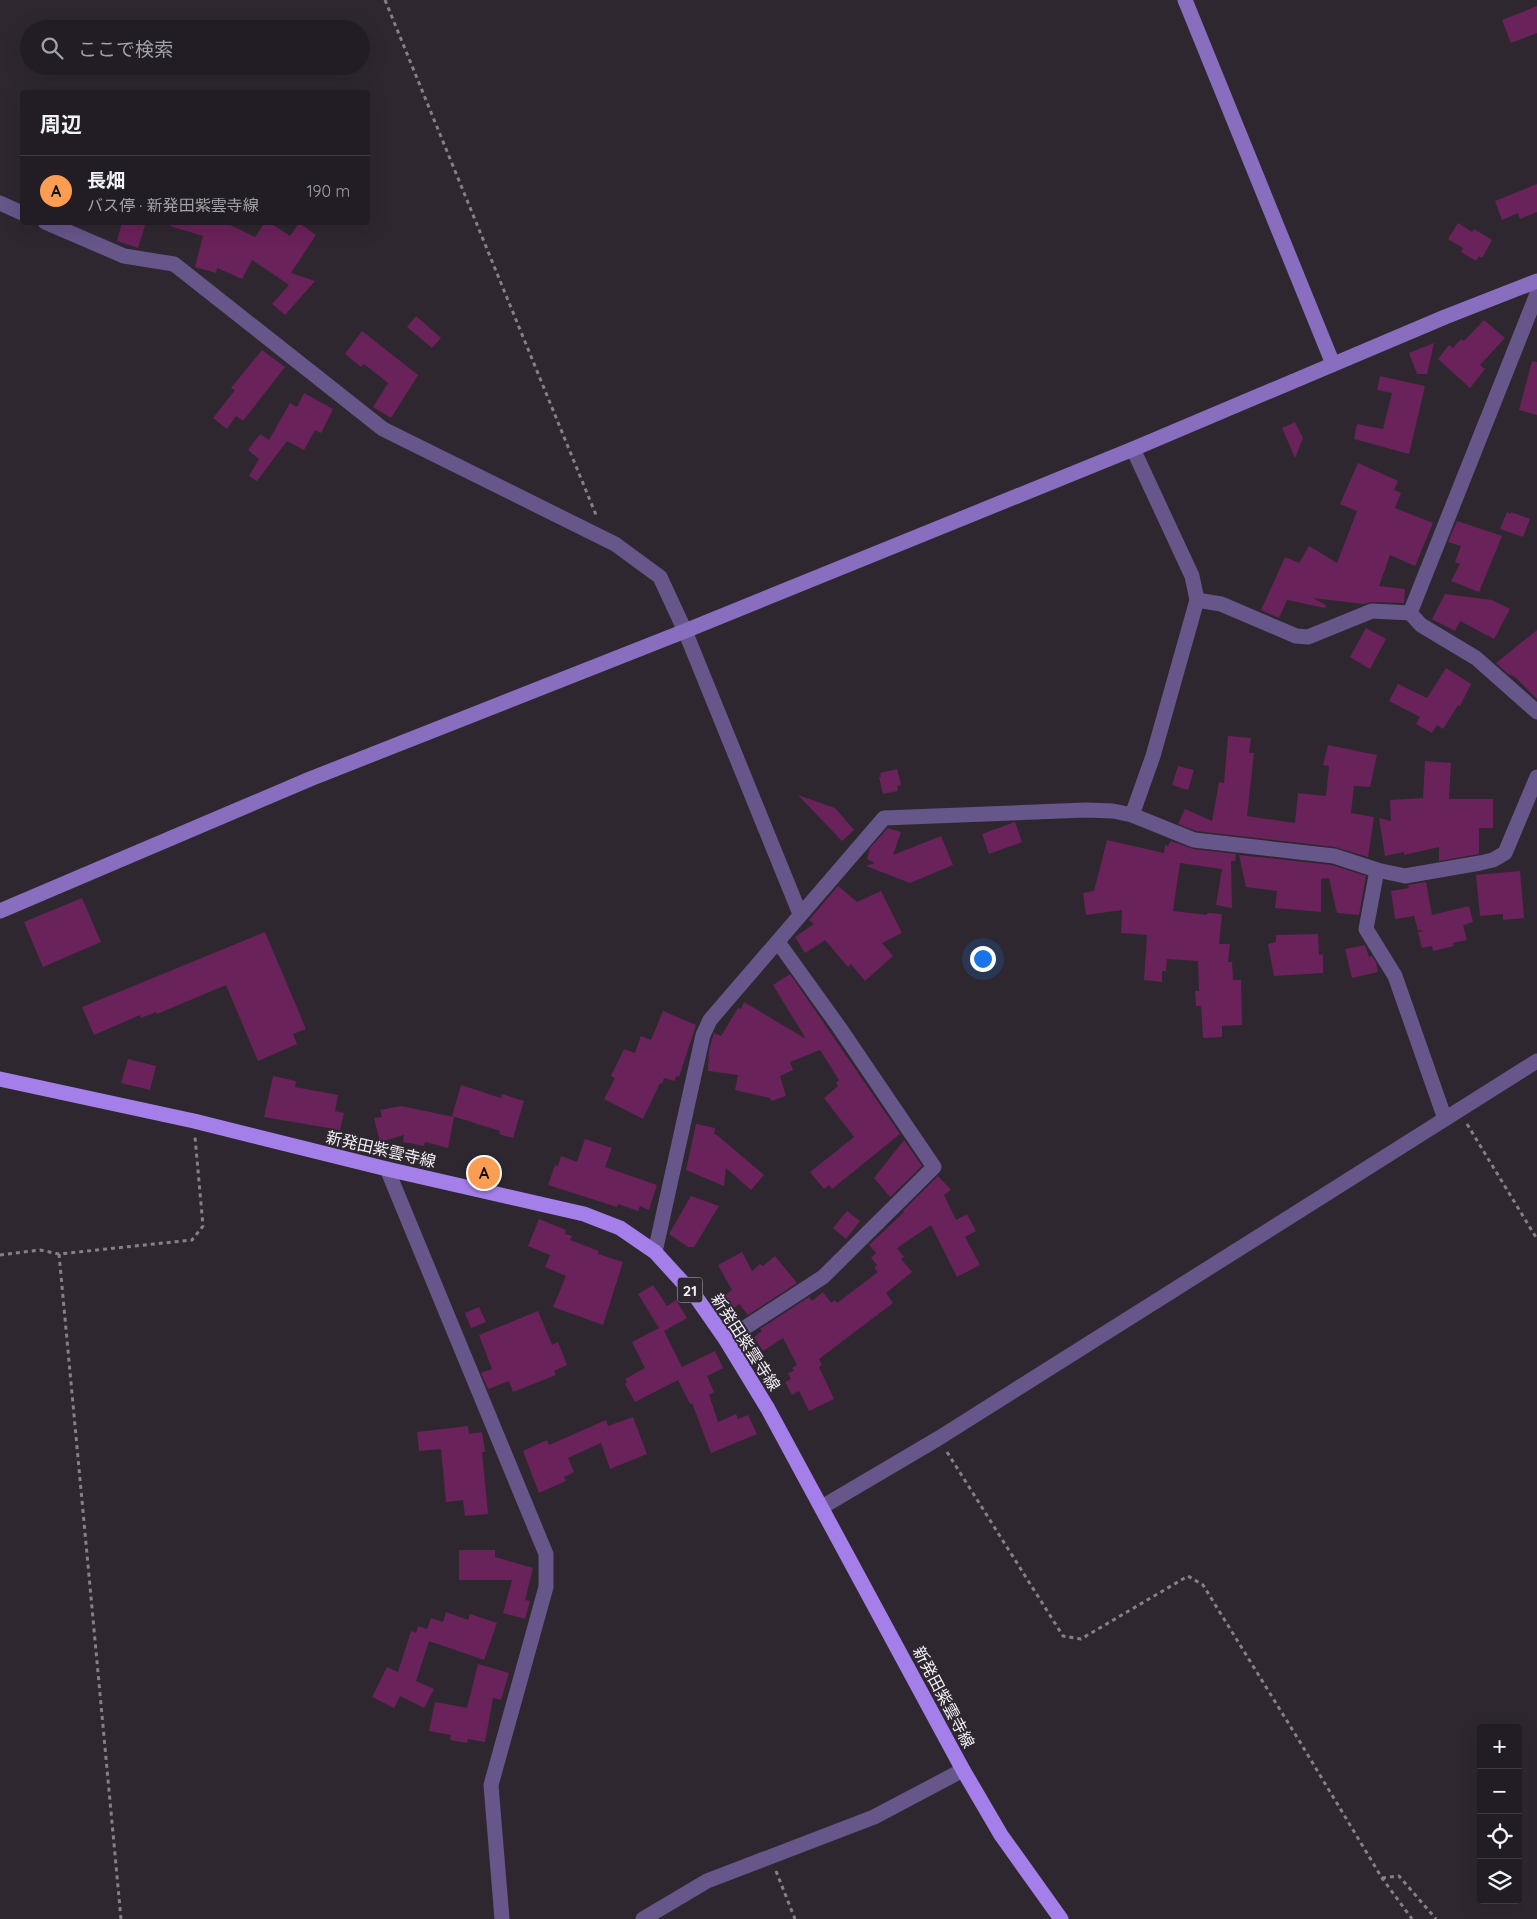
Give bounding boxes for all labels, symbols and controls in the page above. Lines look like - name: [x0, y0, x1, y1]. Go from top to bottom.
- search box: [20, 20, 370, 75]
- icon: search: [38, 34, 66, 62]
- text: ここで検索: [78, 37, 173, 61]
- text: 周辺: [40, 111, 82, 137]
- text: 長畑: [87, 168, 125, 192]
- text: A: [51, 181, 61, 201]
- text: 190 m: [307, 181, 350, 201]
- text: バス停 · 新発田紫雲寺線: [87, 195, 259, 215]
- your location: [970, 946, 996, 972]
- street label: 新発田紫雲寺線: [324, 1127, 438, 1171]
- pin: A: [468, 1154, 500, 1192]
- road number: 21: [678, 1278, 702, 1302]
- street label: 新発田紫雲寺線: [707, 1290, 785, 1394]
- street label: 新発田紫雲寺線: [909, 1643, 979, 1751]
- map controls: [1477, 1724, 1522, 1904]
- button: +: [1477, 1724, 1522, 1769]
- button: −: [1477, 1769, 1522, 1814]
- button: locate: [1477, 1814, 1522, 1859]
- button: layers: [1477, 1859, 1522, 1904]

